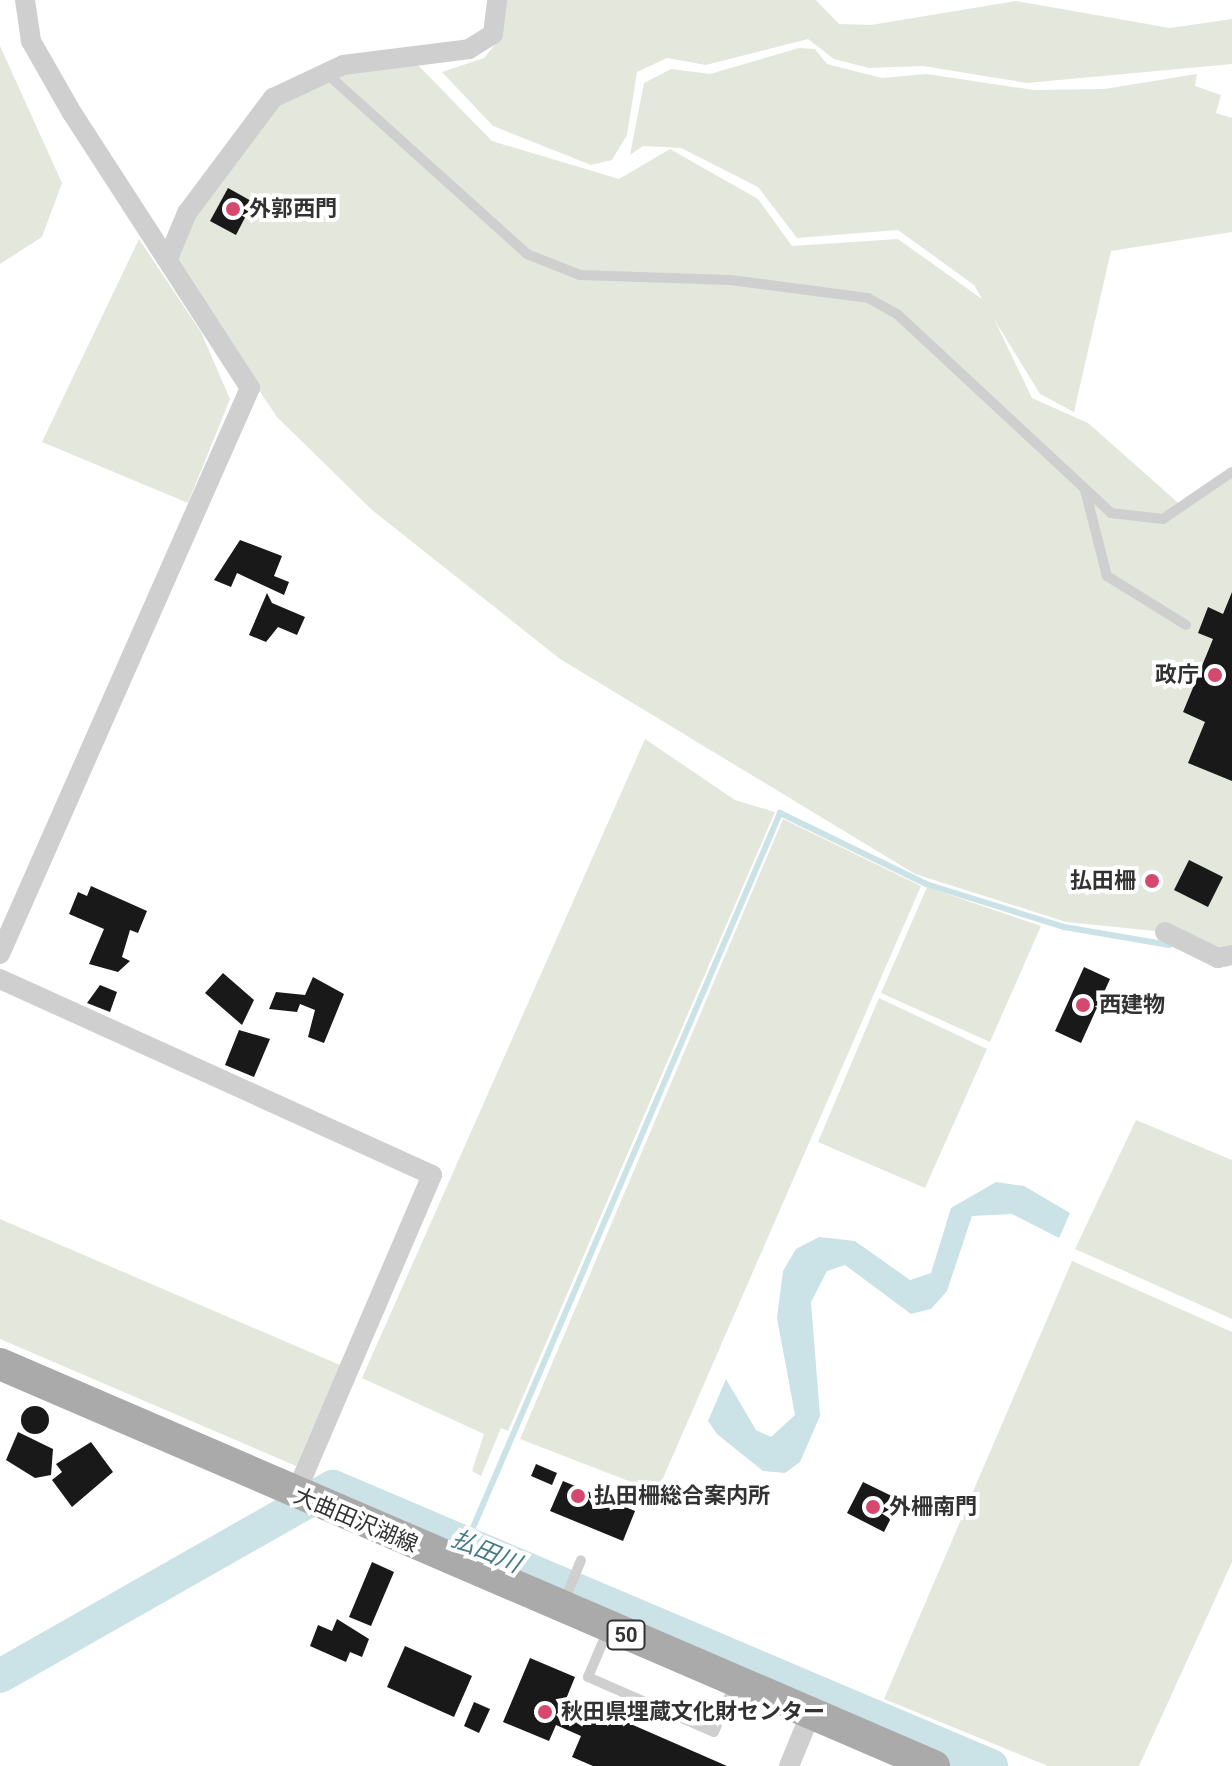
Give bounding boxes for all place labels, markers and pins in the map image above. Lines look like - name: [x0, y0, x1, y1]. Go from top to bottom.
- place label: 外郭西門: [249, 196, 337, 222]
- marker: 外郭西門: [224, 200, 242, 218]
- place label: 政庁: [1155, 662, 1199, 688]
- marker: 政庁: [1206, 666, 1224, 684]
- place label: 払田柵: [1070, 868, 1136, 894]
- marker: 払田柵: [1143, 872, 1161, 890]
- place label: 西建物: [1099, 992, 1165, 1018]
- marker: 西建物: [1074, 996, 1092, 1014]
- place label: 払田柵総合案内所: [594, 1483, 770, 1509]
- marker: 払田柵総合案内所: [569, 1487, 587, 1505]
- place label: 外柵南門: [889, 1494, 977, 1520]
- marker: 外柵南門: [864, 1498, 882, 1516]
- place label: 秋田県埋蔵文化財センター: [561, 1699, 825, 1725]
- marker: 秋田県埋蔵文化財センター: [536, 1703, 554, 1721]

